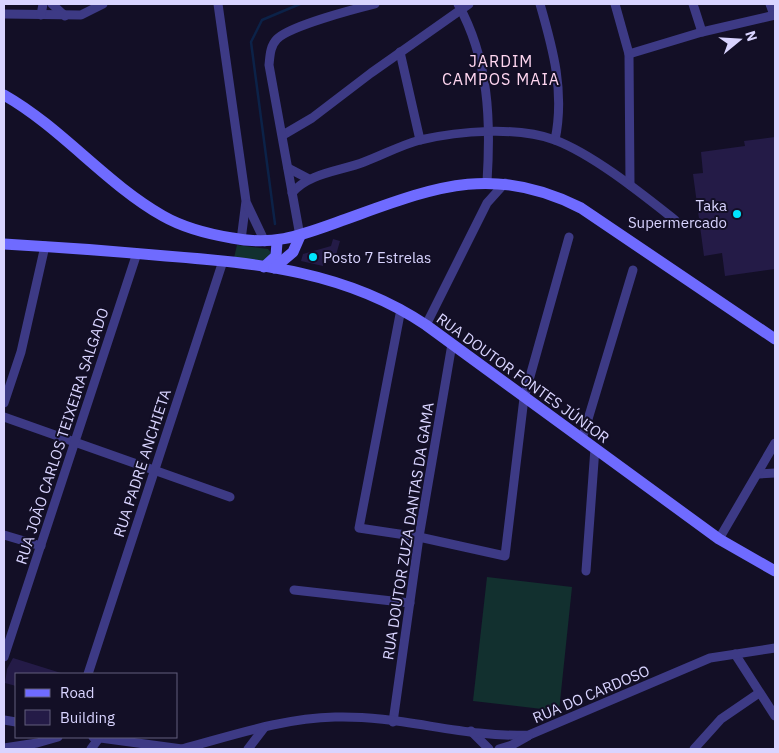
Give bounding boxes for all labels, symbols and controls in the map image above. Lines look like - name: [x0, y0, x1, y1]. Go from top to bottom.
- north arrow: [714, 15, 764, 65]
- text: N: [741, 28, 761, 44]
- district label: JARDIM CAMPOS MAIA: [442, 51, 560, 89]
- place label: Taka Supermercado: [628, 196, 727, 232]
- marker: Taka Supermercado: [731, 208, 743, 220]
- place label: Posto 7 Estrelas: [323, 248, 431, 267]
- marker: Posto 7 Estrelas: [307, 251, 319, 263]
- street label: RUA JOÃO CARLOS TEIXEIRA SALGADO: [11, 305, 113, 567]
- street label: RUA DOUTOR FONTES JÚNIOR: [433, 309, 613, 447]
- street label: RUA PADRE ANCHIETA: [109, 386, 175, 539]
- street label: RUA DOUTOR ZUZA DANTAS DA GAMA: [378, 400, 438, 661]
- street label: RUA DO CARDOSO: [530, 661, 652, 727]
- legend: [15, 673, 178, 738]
- text: Road: [60, 683, 95, 702]
- text: Building: [60, 708, 115, 727]

